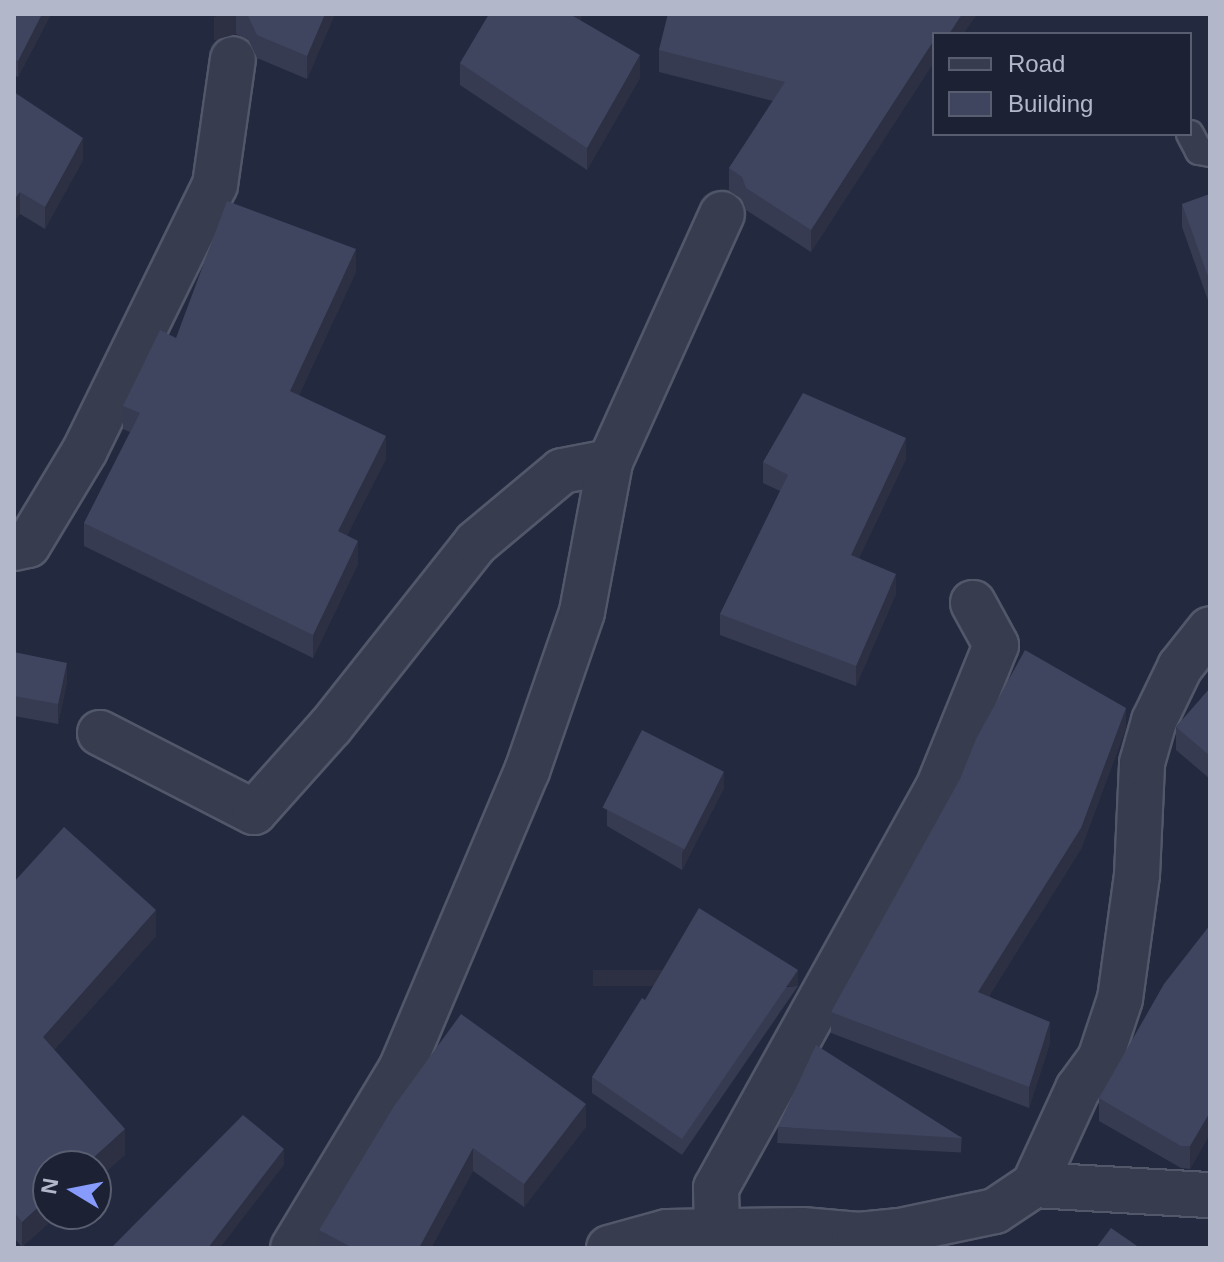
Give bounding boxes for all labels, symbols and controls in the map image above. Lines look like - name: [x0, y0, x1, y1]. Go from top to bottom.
- legend: [932, 32, 1192, 136]
- text: Road: [1008, 50, 1065, 77]
- text: Building: [1008, 90, 1093, 117]
- north arrow: [32, 1150, 112, 1230]
- text: N: [36, 1176, 64, 1196]

